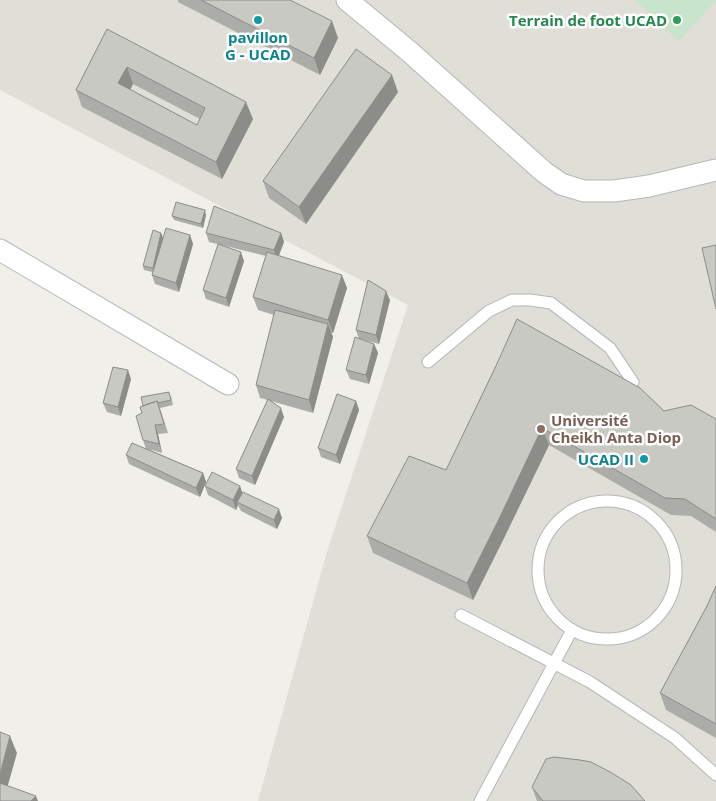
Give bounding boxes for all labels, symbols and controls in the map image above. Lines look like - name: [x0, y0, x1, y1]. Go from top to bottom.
- place label: Terrain de foot UCAD: [509, 10, 667, 30]
- marker: pavillon G - UCAD: [252, 14, 264, 26]
- marker: Terrain de foot UCAD: [671, 14, 683, 26]
- place label: pavillon G - UCAD: [225, 27, 291, 64]
- place label: Université Cheikh Anta Diop: [551, 410, 681, 447]
- marker: Université Cheikh Anta Diop: [535, 423, 547, 435]
- place label: UCAD II: [578, 449, 634, 469]
- marker: UCAD II: [638, 453, 650, 465]

